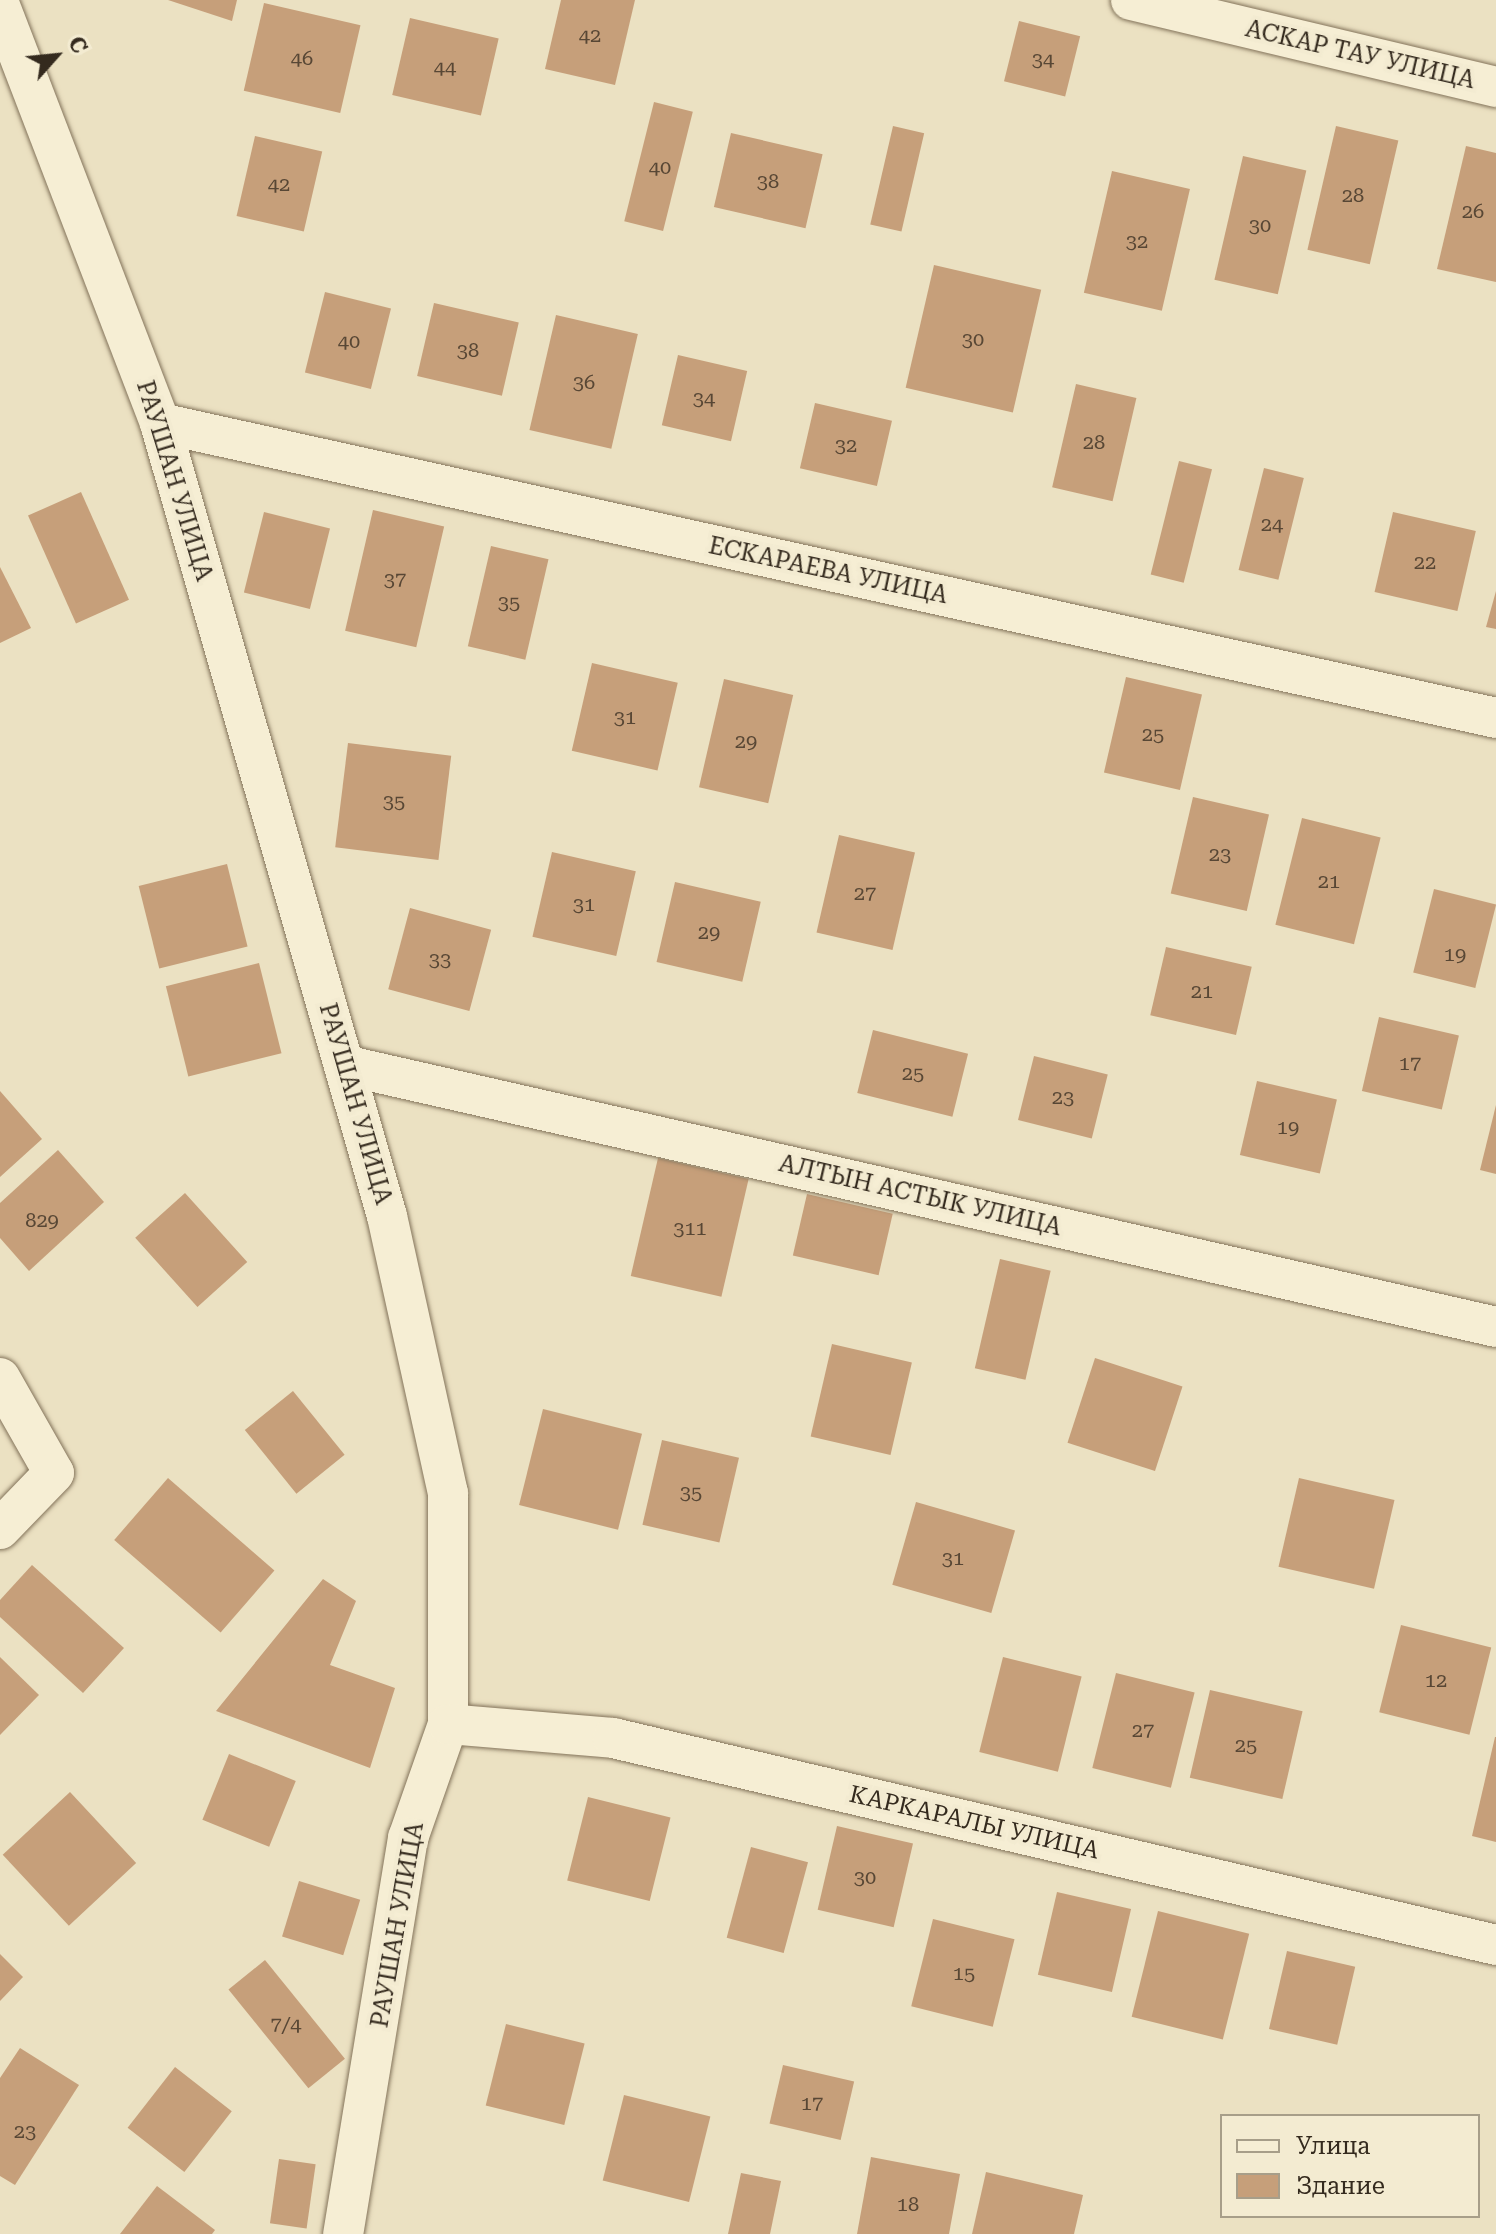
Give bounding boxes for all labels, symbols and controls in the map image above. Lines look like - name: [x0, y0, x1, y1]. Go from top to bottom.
- street label: АСКАР ТАУ УЛИЦА: [1243, 15, 1477, 95]
- north arrow: [16, 16, 96, 96]
- house number: 42: [579, 23, 601, 47]
- text: С: [63, 32, 92, 57]
- house number: 46: [291, 46, 313, 70]
- house number: 34: [1032, 47, 1054, 71]
- house number: 44: [434, 55, 456, 79]
- house number: 40: [649, 155, 671, 179]
- house number: 38: [757, 169, 779, 193]
- house number: 42: [268, 172, 290, 196]
- house number: 28: [1342, 183, 1364, 207]
- house number: 26: [1462, 199, 1484, 223]
- house number: 30: [1249, 213, 1271, 237]
- house number: 32: [1126, 229, 1148, 253]
- house number: 30: [962, 327, 984, 351]
- house number: 40: [338, 329, 360, 353]
- house number: 38: [457, 338, 479, 362]
- house number: 36: [573, 370, 595, 394]
- street label: РАУШАН УЛИЦА: [130, 377, 218, 585]
- house number: 34: [693, 386, 715, 410]
- house number: 28: [1083, 430, 1105, 454]
- house number: 32: [835, 433, 857, 457]
- house number: 24: [1261, 512, 1283, 536]
- street label: ЕСКАРАЕВА УЛИЦА: [706, 532, 950, 610]
- house number: 22: [1414, 550, 1436, 574]
- house number: 37: [384, 567, 406, 591]
- house number: 35: [498, 590, 520, 614]
- house number: 31: [614, 705, 636, 729]
- house number: 25: [1142, 722, 1164, 746]
- house number: 29: [735, 729, 757, 753]
- house number: 35: [383, 789, 405, 813]
- house number: 23: [1209, 842, 1231, 866]
- house number: 21: [1318, 869, 1340, 893]
- house number: 27: [854, 881, 876, 905]
- house number: 31: [573, 892, 595, 916]
- house number: 29: [698, 920, 720, 944]
- house number: 19: [1444, 942, 1466, 966]
- house number: 33: [429, 947, 451, 971]
- house number: 21: [1191, 979, 1213, 1003]
- street label: РАУШАН УЛИЦА: [312, 1000, 398, 1208]
- house number: 17: [1399, 1051, 1421, 1075]
- house number: 25: [902, 1061, 924, 1085]
- house number: 23: [1052, 1085, 1074, 1109]
- house number: 19: [1277, 1115, 1299, 1139]
- street label: АЛТЫН АСТЫК УЛИЦА: [776, 1149, 1064, 1243]
- house number: 829: [25, 1208, 59, 1232]
- house number: 311: [673, 1216, 707, 1240]
- house number: 35: [680, 1480, 702, 1504]
- house number: 31: [942, 1546, 964, 1570]
- house number: 12: [1425, 1668, 1447, 1692]
- house number: 27: [1132, 1718, 1154, 1742]
- house number: 25: [1235, 1733, 1257, 1757]
- street label: КАРКАРАЛЫ УЛИЦА: [846, 1780, 1102, 1866]
- street label: РАУШАН УЛИЦА: [366, 1820, 430, 2030]
- house number: 30: [854, 1865, 876, 1889]
- house number: 15: [953, 1961, 975, 1985]
- house number: 7/4: [271, 2012, 301, 2036]
- house number: 17: [801, 2091, 823, 2115]
- legend: [1220, 2114, 1480, 2218]
- house number: 23: [14, 2119, 36, 2143]
- text: Улица: [1296, 2132, 1370, 2160]
- text: Здание: [1296, 2172, 1385, 2200]
- house number: 18: [897, 2192, 919, 2216]

